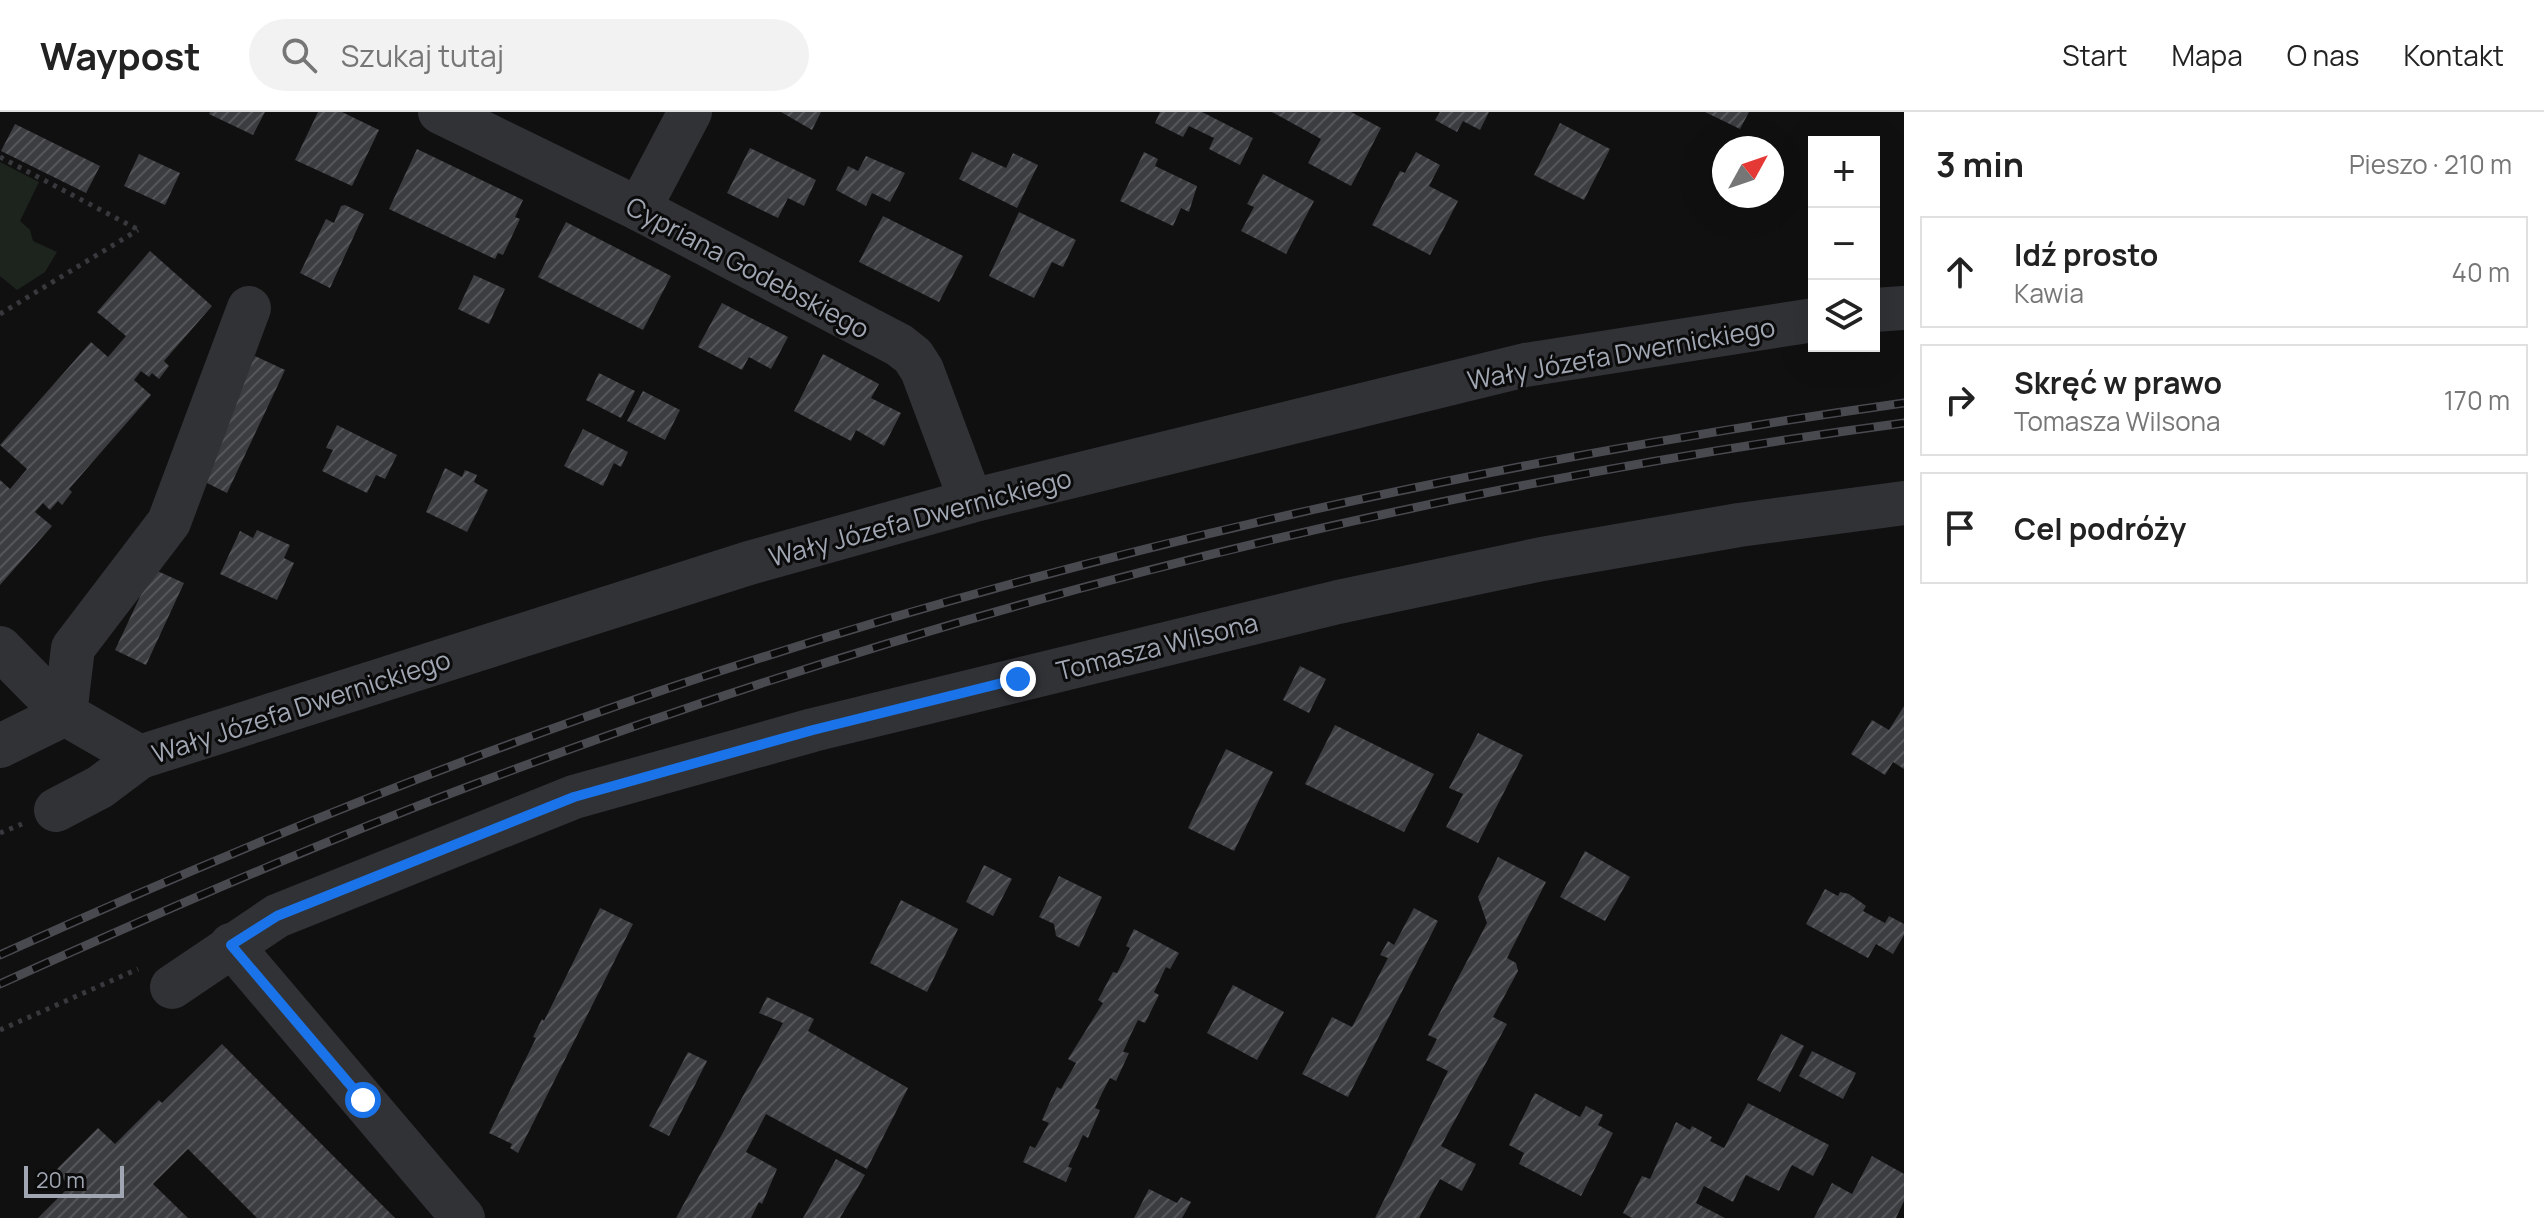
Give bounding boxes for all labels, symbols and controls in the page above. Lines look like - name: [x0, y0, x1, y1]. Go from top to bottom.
- search box: [249, 19, 809, 91]
- text: Waypost: [40, 29, 201, 81]
- icon: search: [277, 33, 321, 77]
- text: Szukaj tutaj: [341, 35, 504, 76]
- text: Start: [2062, 36, 2127, 74]
- text: Mapa: [2171, 36, 2243, 74]
- text: O nas: [2287, 36, 2359, 74]
- text: Kontakt: [2403, 36, 2504, 74]
- north arrow: [1712, 136, 1784, 208]
- map controls: [1808, 136, 1880, 352]
- button: +: [1808, 136, 1880, 208]
- text: 3 min: [1936, 141, 2024, 187]
- text: Pieszo · 210 m: [2349, 146, 2512, 182]
- street label: Cypriana Godebskiego: [620, 188, 876, 346]
- button: −: [1808, 208, 1880, 280]
- text: Idź prosto: [2014, 234, 2158, 275]
- icon: ahead: [1938, 250, 1982, 294]
- text: 40 m: [2452, 254, 2510, 290]
- text: Kawia: [2014, 275, 2084, 311]
- button: layers: [1808, 280, 1880, 352]
- street label: Wały Józefa Dwernickiego: [1464, 308, 1778, 398]
- text: Skręć w prawo: [2014, 362, 2222, 403]
- icon: right: [1938, 378, 1982, 422]
- text: 170 m: [2444, 382, 2510, 418]
- text: Tomasza Wilsona: [2014, 403, 2220, 439]
- street label: Wały Józefa Dwernickiego: [765, 459, 1075, 575]
- icon: arrive: [1938, 506, 1982, 550]
- text: Cel podróży: [2014, 508, 2186, 549]
- street label: Tomasza Wilsona: [1052, 604, 1262, 688]
- street label: Wały Józefa Dwernickiego: [147, 641, 455, 771]
- route end: [1000, 661, 1036, 697]
- route start: [345, 1082, 381, 1118]
- scale bar: [24, 1162, 124, 1198]
- text: 20 m: [36, 1165, 85, 1195]

